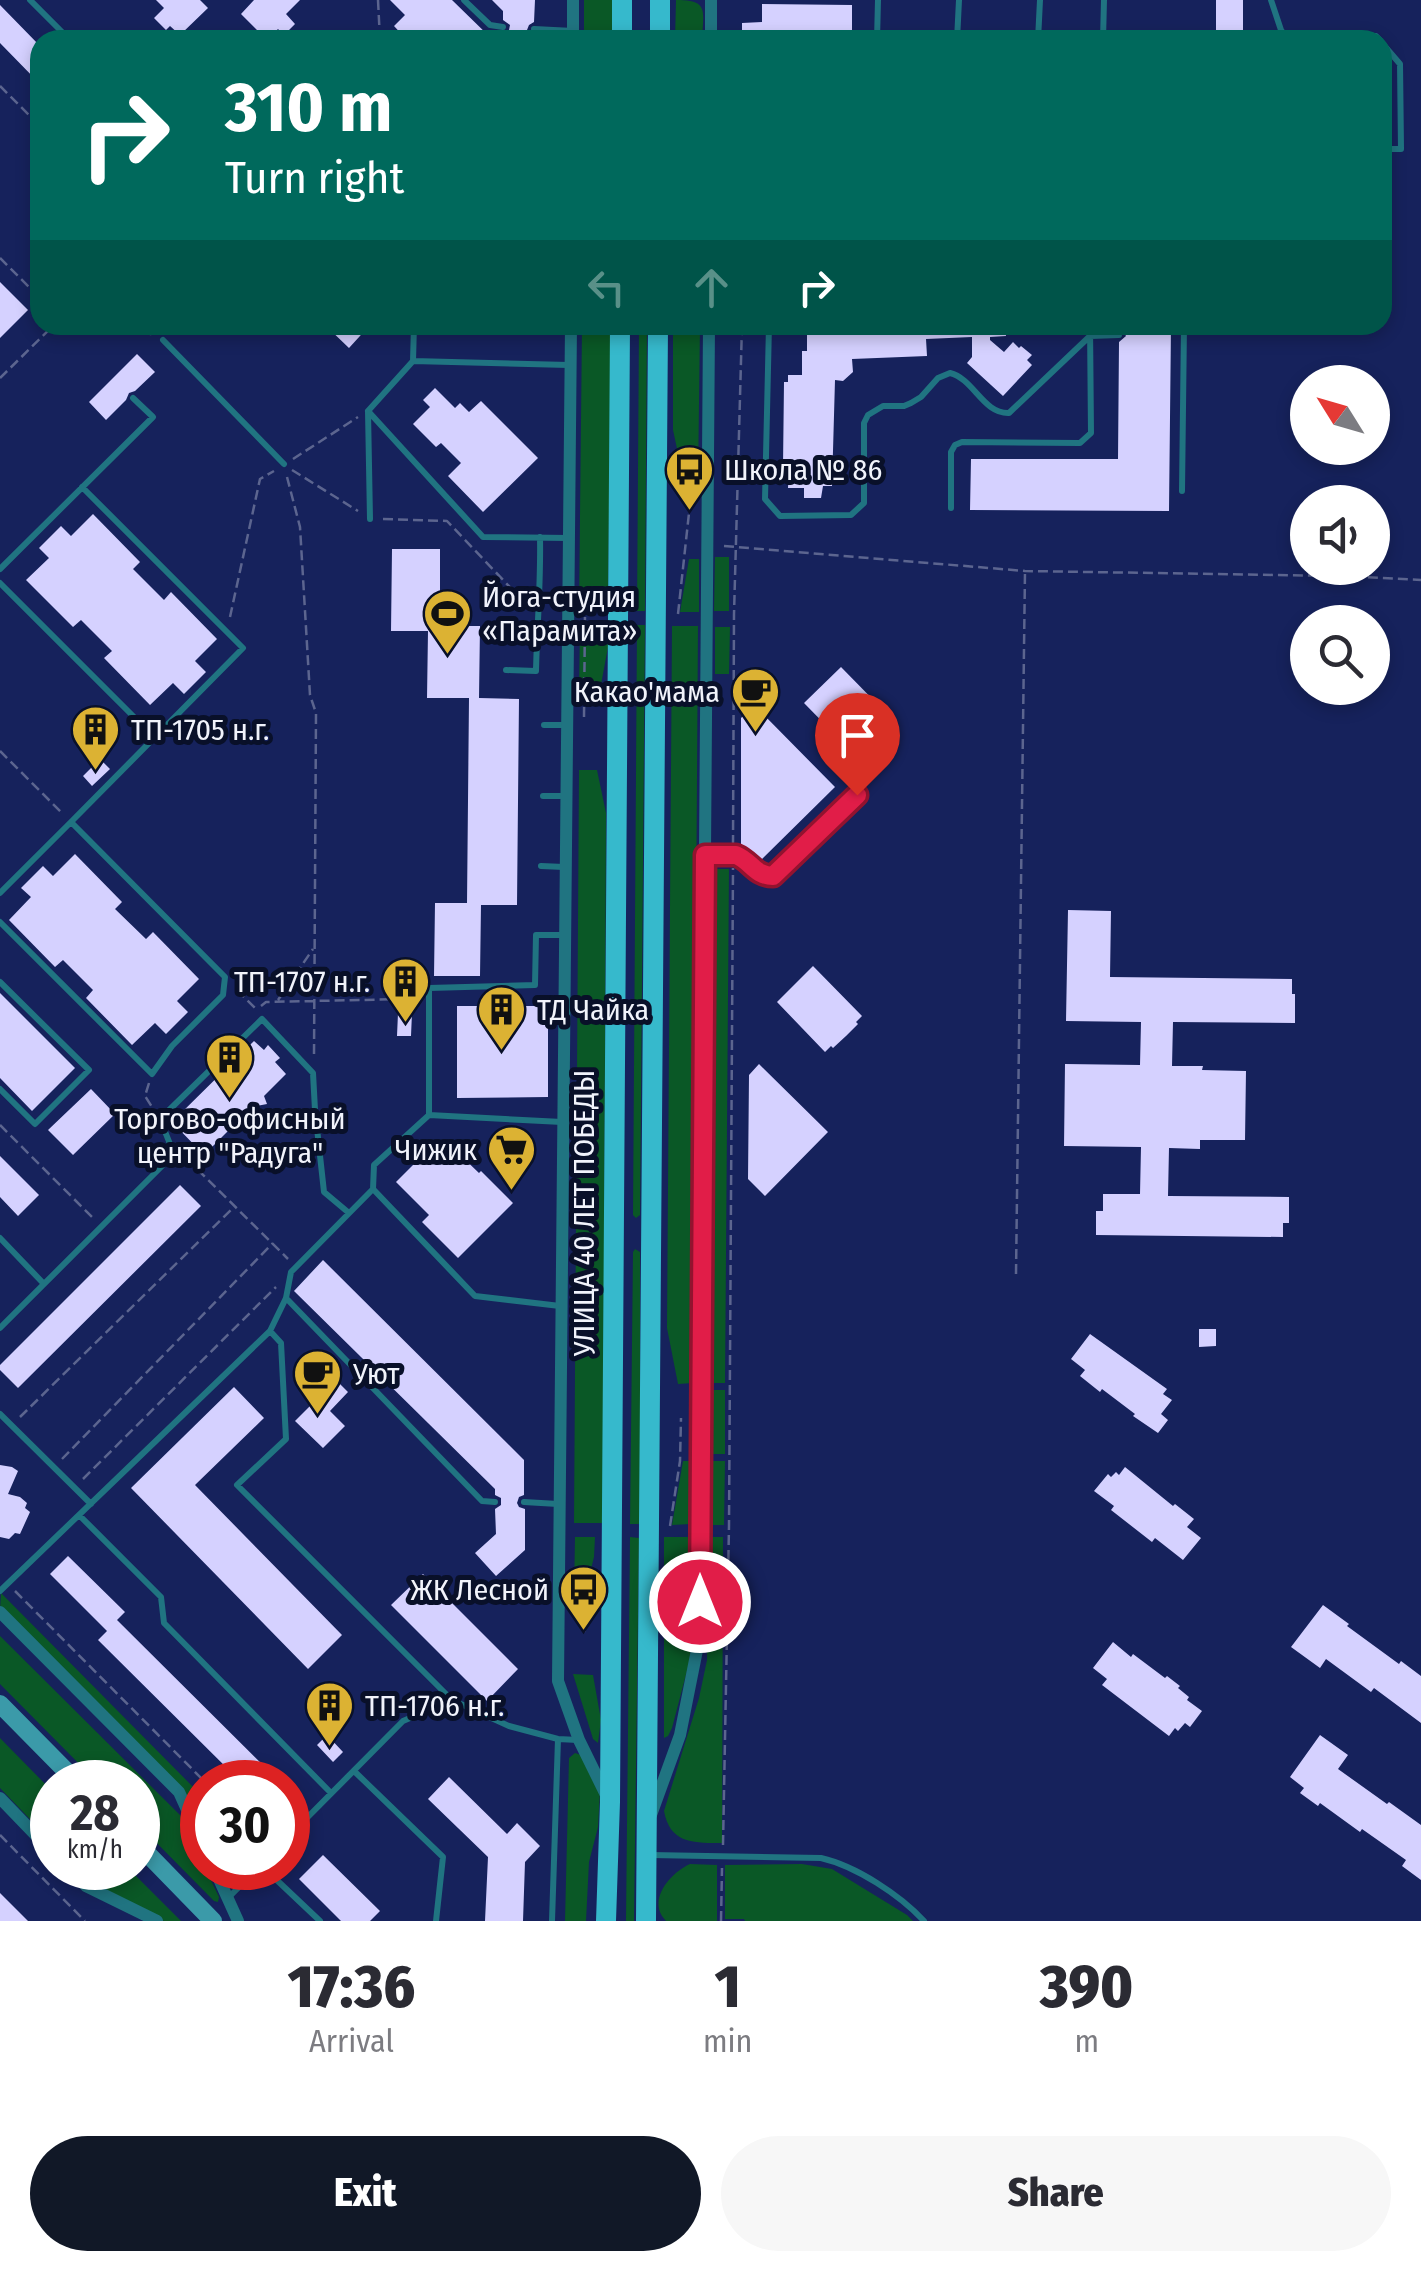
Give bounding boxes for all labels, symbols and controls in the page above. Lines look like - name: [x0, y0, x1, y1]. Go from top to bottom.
- text: 310 m: [225, 66, 393, 150]
- icon: right: [60, 70, 190, 200]
- text: Turn right: [225, 151, 404, 205]
- icon: left: [579, 260, 634, 315]
- icon: ahead: [684, 260, 739, 315]
- icon: right: [789, 260, 844, 315]
- north arrow: [1290, 365, 1390, 465]
- map controls: [1290, 365, 1390, 705]
- bus stop icon: Школа № 86: [663, 444, 715, 512]
- place label: Школа № 86: [724, 452, 882, 488]
- button: sound: [1290, 485, 1390, 585]
- place label: Йога-студия «Парамита»: [482, 579, 638, 649]
- sports icon: Йога-студия «Парамита»: [421, 588, 473, 656]
- button: search: [1290, 605, 1390, 705]
- cafe icon: Какао'мама: [729, 666, 781, 734]
- place label: Какао'мама: [574, 674, 720, 710]
- pin: [815, 693, 900, 796]
- building icon: ТП-1705 н.г.: [70, 704, 122, 772]
- icon: arrive: [830, 708, 885, 763]
- place label: ТП-1705 н.г.: [131, 712, 269, 748]
- building icon: ТП-1707 н.г.: [379, 956, 431, 1024]
- place label: ТП-1707 н.г.: [234, 964, 370, 1000]
- building icon: ТД Чайка: [476, 984, 528, 1052]
- place label: ТД Чайка: [537, 992, 649, 1028]
- building icon: Торгово-офисный центр "Радуга": [204, 1032, 256, 1100]
- street label: УЛИЦА 40 ЛЕТ ПОБЕДЫ: [566, 1070, 602, 1357]
- place label: Торгово-офисный центр "Радуга": [114, 1101, 346, 1171]
- supermarket icon: Чижик: [486, 1124, 538, 1192]
- place label: Чижик: [395, 1132, 477, 1168]
- cafe icon: Уют: [292, 1348, 344, 1416]
- place label: Уют: [352, 1356, 400, 1392]
- position arrow: [648, 1550, 752, 1654]
- bus stop icon: ЖК Лесной: [558, 1564, 610, 1632]
- place label: ЖК Лесной: [410, 1572, 549, 1608]
- building icon: ТП-1706 н.г.: [304, 1680, 356, 1748]
- place label: ТП-1706 н.г.: [365, 1688, 504, 1724]
- speed limit sign: 30: [180, 1760, 310, 1890]
- text: 28: [70, 1783, 120, 1843]
- text: km/h: [67, 1835, 123, 1865]
- text: 17:36: [288, 1951, 415, 2023]
- text: 1: [715, 1951, 741, 2023]
- text: 390: [1040, 1951, 1133, 2023]
- text: Arrival: [309, 2022, 394, 2060]
- text: min: [703, 2022, 752, 2060]
- text: m: [1074, 2022, 1099, 2060]
- button: Exit: [30, 2136, 701, 2251]
- button: Share: [721, 2136, 1391, 2251]

